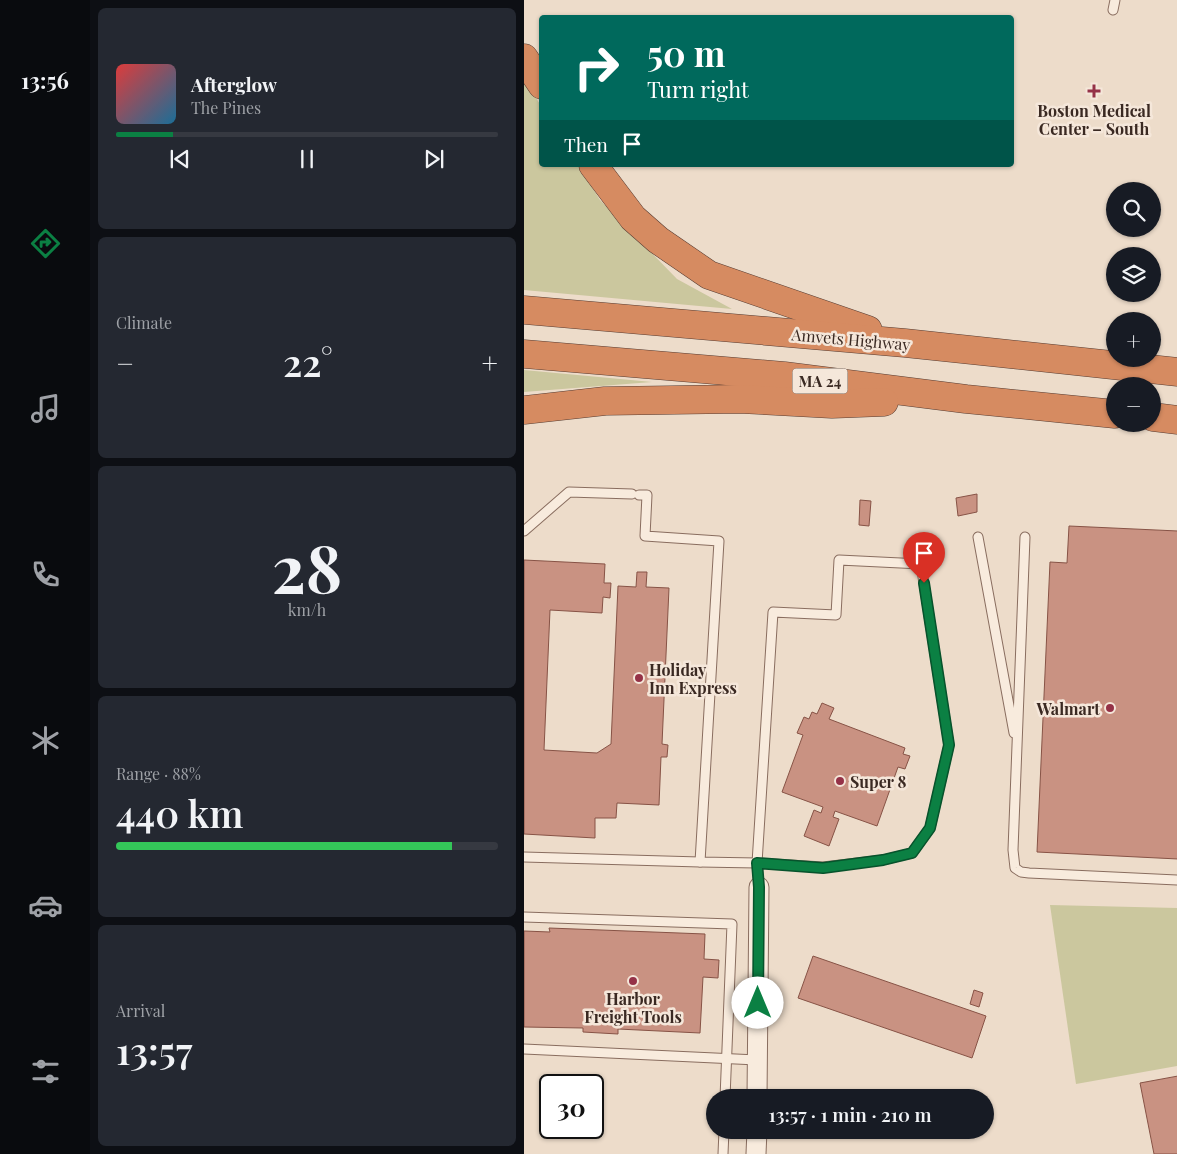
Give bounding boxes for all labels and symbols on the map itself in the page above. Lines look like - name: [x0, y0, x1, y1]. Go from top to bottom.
- marker: Boston Medical Center – South: [1087, 84, 1101, 98]
- place label: Boston Medical Center – South: [1037, 100, 1151, 139]
- street label: Amvets Highway: [790, 323, 911, 355]
- road number: MA 24: [792, 368, 848, 394]
- pin: [903, 532, 945, 583]
- place label: Holiday Inn Express: [649, 659, 737, 698]
- marker: Holiday Inn Express: [633, 672, 645, 684]
- place label: Walmart: [1035, 698, 1100, 719]
- marker: Walmart: [1104, 702, 1116, 714]
- place label: Super 8: [850, 771, 906, 792]
- marker: Super 8: [834, 775, 846, 787]
- marker: Harbor Freight Tools: [627, 975, 639, 987]
- position arrow: [731, 976, 783, 1028]
- place label: Harbor Freight Tools: [584, 988, 682, 1027]
- speed limit sign: 30: [539, 1074, 604, 1139]

